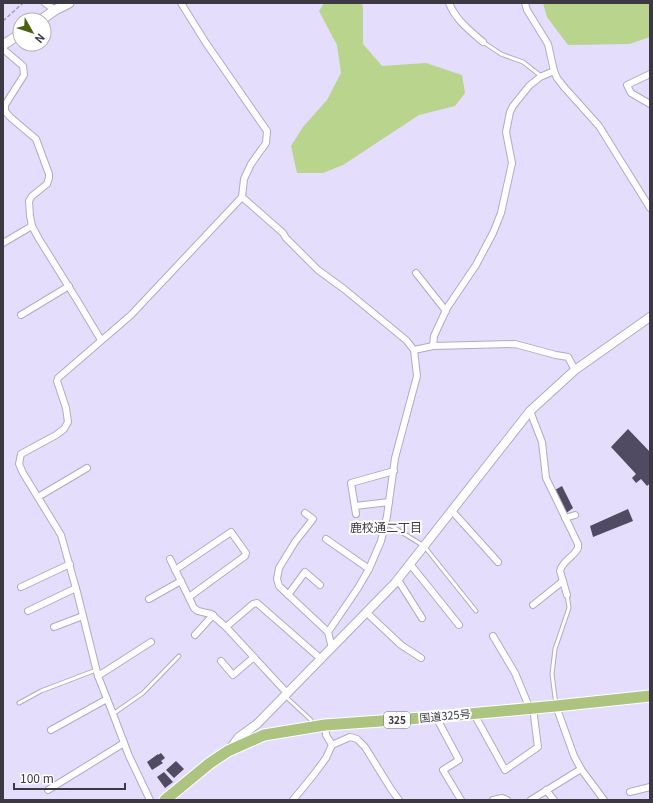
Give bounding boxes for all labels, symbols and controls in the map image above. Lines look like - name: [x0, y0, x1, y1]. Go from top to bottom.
- north arrow: [12, 12, 52, 52]
- text: N: [32, 31, 49, 47]
- district label: 鹿校通二丁目: [350, 518, 422, 535]
- street label: 国道325号: [419, 705, 471, 725]
- road number: 325: [384, 712, 410, 728]
- scale bar: [14, 765, 125, 791]
- text: 100 m: [20, 769, 54, 786]

